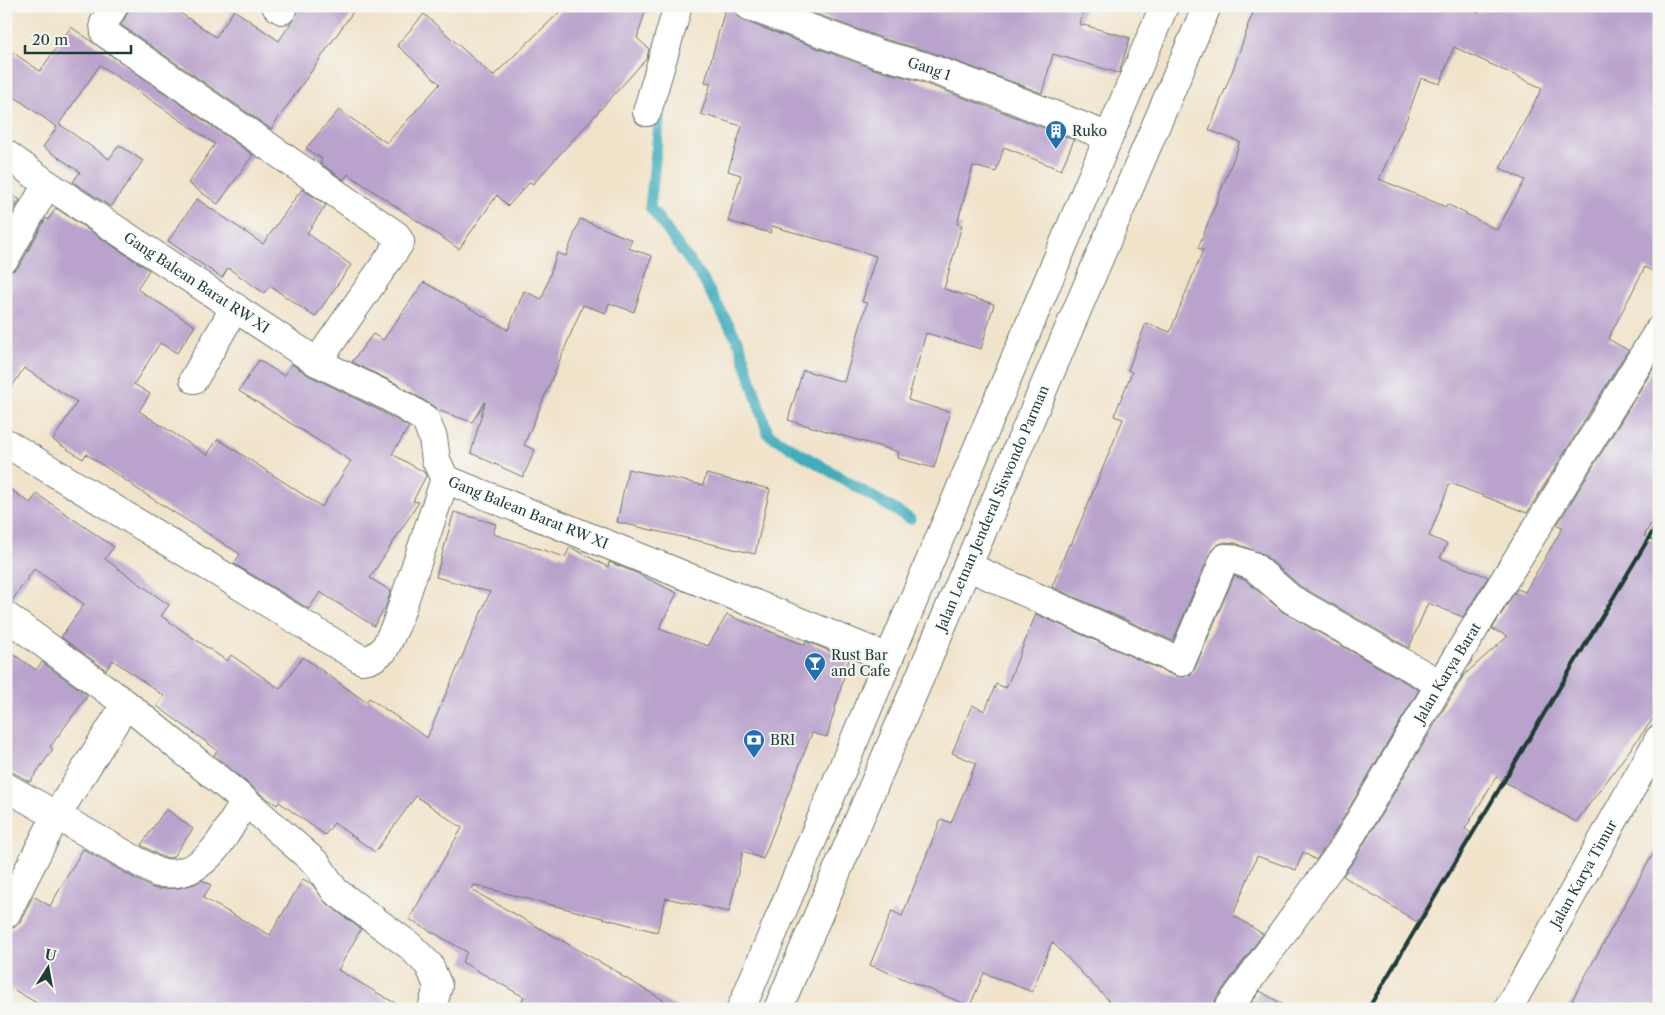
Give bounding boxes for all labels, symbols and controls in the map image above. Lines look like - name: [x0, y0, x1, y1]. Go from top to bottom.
- scale bar: [25, 22, 131, 54]
- text: 20 m: [32, 30, 68, 49]
- street label: Gang 1: [906, 53, 953, 84]
- building icon: Ruko: [1044, 119, 1068, 150]
- place label: Ruko: [1072, 122, 1107, 140]
- street label: Gang Balean Barat RW XI: [120, 228, 273, 337]
- street label: Jalan Letnan Jenderal Siswondo Parman: [931, 382, 1053, 635]
- street label: Gang Balean Barat RW XI: [446, 472, 611, 553]
- street label: Jalan Karya Barat: [1409, 619, 1485, 728]
- place label: Rust Bar and Cafe: [831, 646, 890, 680]
- bar icon: Rust Bar and Cafe: [803, 651, 827, 682]
- bank icon: BRI: [742, 728, 766, 759]
- place label: BRI: [770, 731, 795, 749]
- street label: Jalan Karya Timur: [1545, 817, 1621, 932]
- north arrow: [22, 942, 72, 992]
- text: U: [43, 945, 58, 965]

